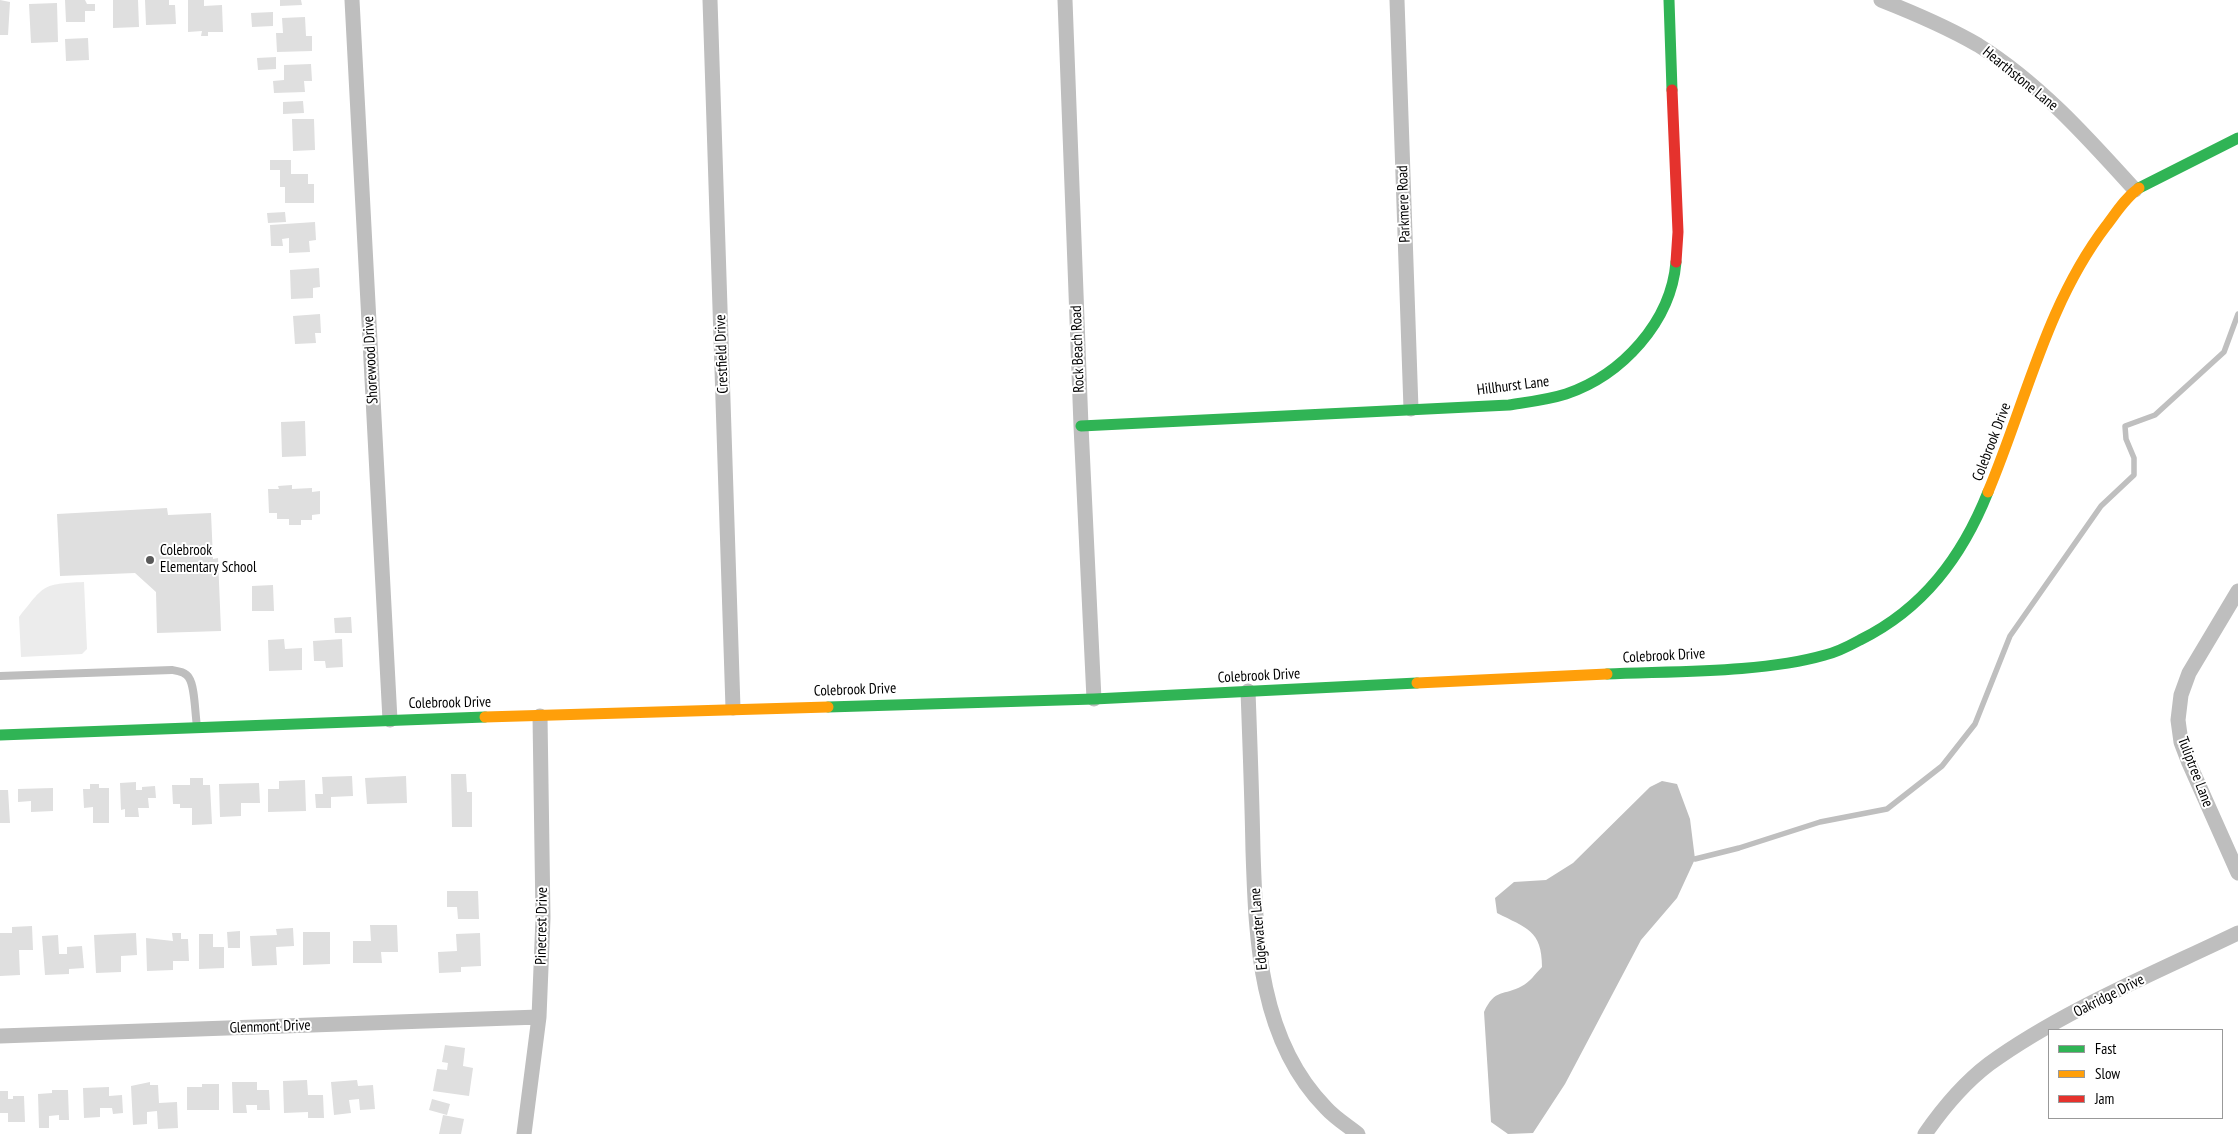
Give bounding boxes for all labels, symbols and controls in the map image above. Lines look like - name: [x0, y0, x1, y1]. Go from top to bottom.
- street label: Hearthstone Lane: [1979, 43, 2061, 115]
- street label: Parkmere Road: [1394, 165, 1414, 243]
- street label: Rock Beach Road: [1067, 305, 1089, 393]
- street label: Crestfield Drive: [712, 314, 732, 394]
- street label: Shorewood Drive: [360, 315, 382, 405]
- street label: Hillhurst Lane: [1476, 373, 1550, 399]
- street label: Colebrook Drive: [1969, 400, 2015, 484]
- place label: Colebrook Elementary School: [160, 542, 257, 577]
- marker: Colebrook Elementary School: [144, 554, 156, 566]
- street label: Colebrook Drive: [1622, 645, 1706, 667]
- street label: Colebrook Drive: [1217, 665, 1301, 687]
- street label: Colebrook Drive: [813, 680, 897, 700]
- street label: Colebrook Drive: [409, 693, 491, 713]
- street label: Tuliptree Lane: [2173, 734, 2217, 810]
- street label: Pinecrest Drive: [532, 887, 552, 965]
- street label: Edgewater Lane: [1246, 887, 1272, 971]
- street label: Oakridge Drive: [2071, 970, 2147, 1022]
- street label: Glenmont Drive: [229, 1017, 311, 1037]
- legend: [2048, 1029, 2223, 1119]
- text: Fast: [2095, 1039, 2116, 1058]
- text: Slow: [2095, 1064, 2120, 1083]
- text: Jam: [2095, 1089, 2114, 1108]

